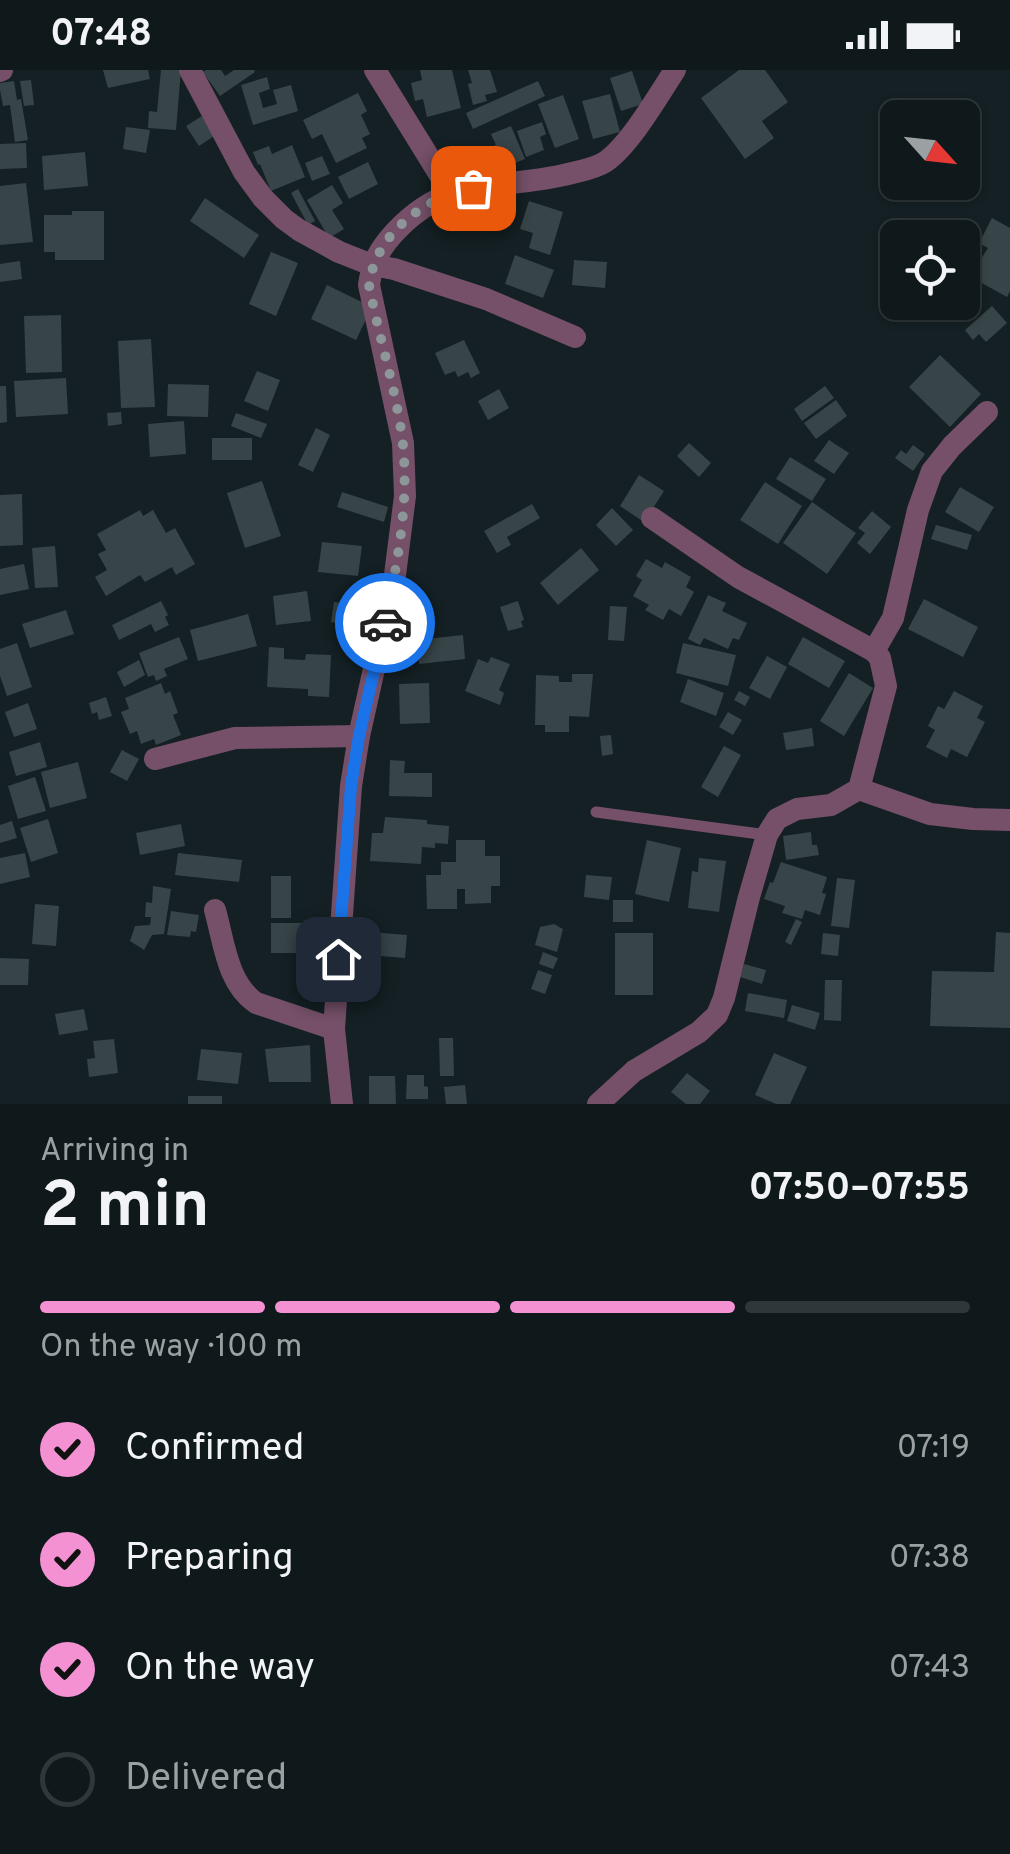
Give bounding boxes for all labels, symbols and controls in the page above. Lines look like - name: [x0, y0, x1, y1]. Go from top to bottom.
- text: 07:48: [50, 11, 152, 60]
- north arrow: [880, 100, 980, 200]
- map controls: [880, 100, 980, 320]
- pin: [431, 146, 516, 231]
- icon: bag: [446, 161, 501, 216]
- button: locate: [880, 220, 980, 320]
- courier: [335, 573, 435, 673]
- icon: car: [358, 596, 413, 651]
- pin: [296, 917, 381, 1002]
- icon: home: [311, 932, 366, 987]
- text: Arriving in: [40, 1132, 189, 1172]
- text: 07:50–07:55: [749, 1165, 970, 1214]
- text: 2 min: [40, 1168, 210, 1250]
- text: On the way · 100 m: [40, 1328, 302, 1368]
- icon: check: [40, 1422, 95, 1477]
- text: Confirmed: [125, 1425, 304, 1474]
- text: 07:19: [897, 1429, 970, 1469]
- icon: check: [40, 1532, 95, 1587]
- text: Preparing: [125, 1535, 294, 1584]
- text: 07:38: [889, 1539, 970, 1579]
- icon: check: [40, 1642, 95, 1697]
- text: On the way: [125, 1645, 315, 1694]
- text: 07:43: [889, 1649, 970, 1689]
- text: Delivered: [125, 1755, 287, 1804]

